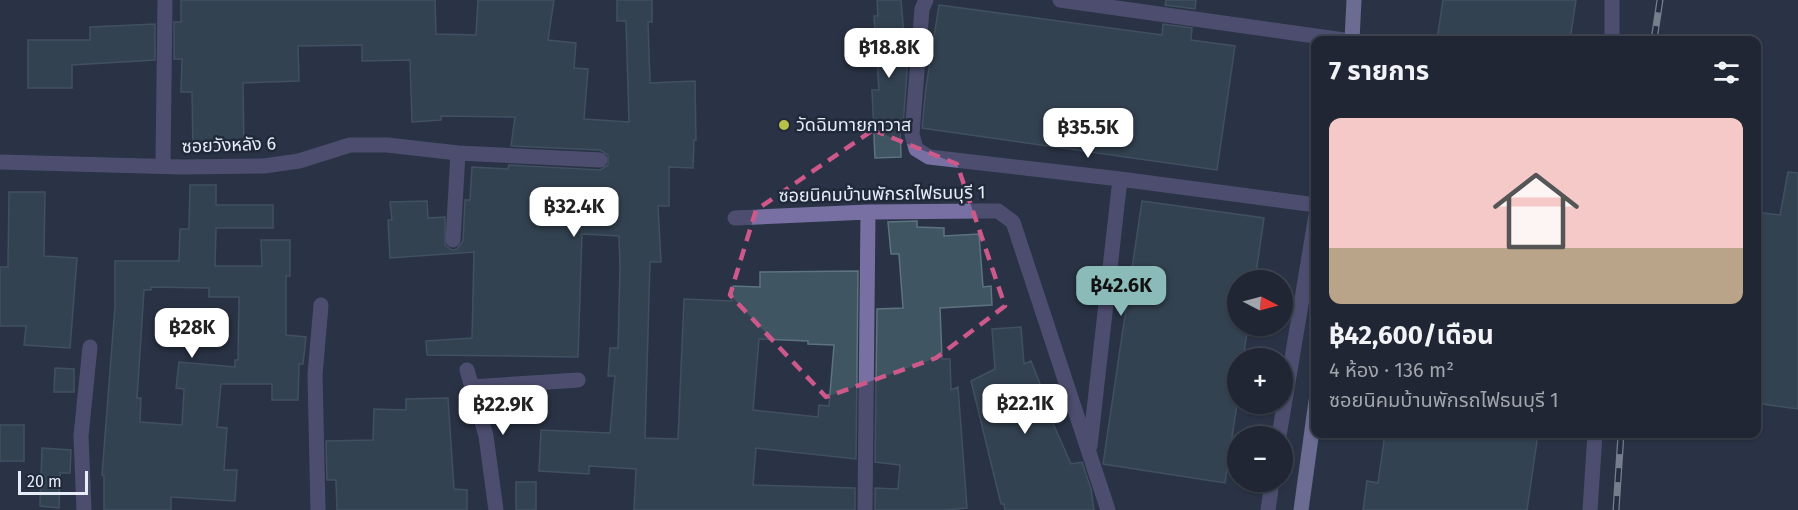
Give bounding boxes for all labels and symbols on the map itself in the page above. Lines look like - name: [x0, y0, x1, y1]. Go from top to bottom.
- pin: ฿18.8K: [840, 28, 938, 79]
- pin: ฿35.5K: [1039, 108, 1137, 159]
- place label: วัดฉิมทายกาวาส: [796, 114, 911, 136]
- marker: วัดฉิมทายกาวาส: [777, 118, 791, 132]
- street label: ซอยวังหลัง 6: [181, 132, 277, 158]
- street label: ซอยนิคมบ้านพักรถไฟธนบุรี 1: [778, 181, 986, 207]
- pin: ฿32.4K: [525, 187, 623, 238]
- pin: ฿42.6K: [1072, 266, 1170, 317]
- north arrow: [1227, 270, 1293, 336]
- pin: ฿28K: [156, 308, 228, 359]
- pin: ฿22.1K: [976, 384, 1074, 435]
- pin: ฿22.9K: [454, 385, 552, 436]
- scale bar: [18, 468, 88, 496]

